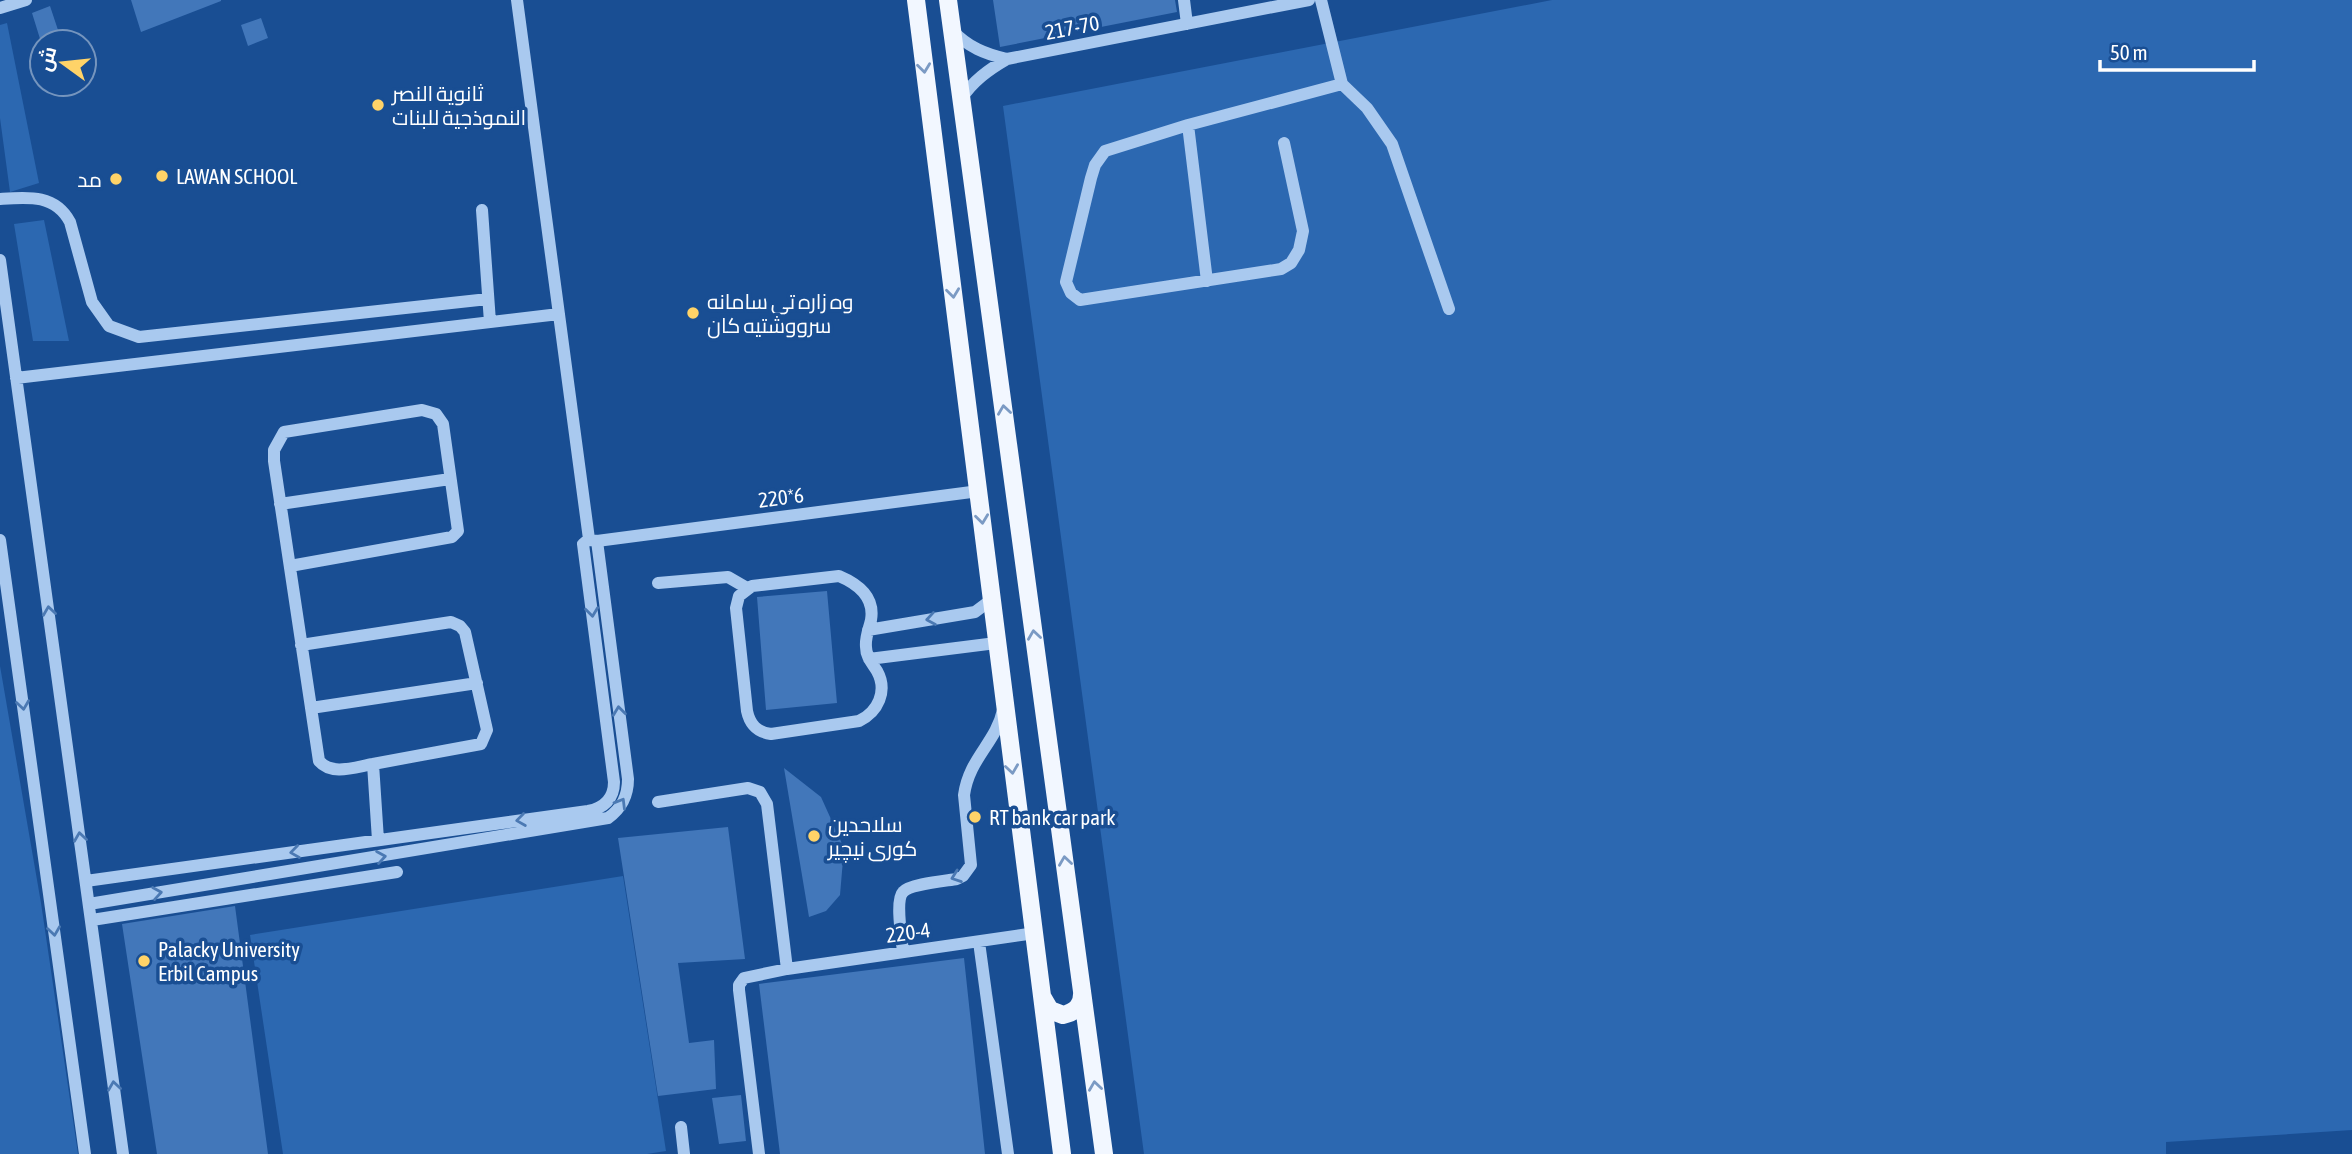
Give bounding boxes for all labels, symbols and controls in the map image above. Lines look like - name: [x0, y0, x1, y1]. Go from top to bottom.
- street label: 217-70: [1043, 10, 1101, 44]
- north arrow: [28, 28, 98, 98]
- scale bar: [2100, 28, 2254, 72]
- text: 50 m: [2110, 40, 2148, 64]
- text: ش: [33, 44, 61, 73]
- one-way arrow: [917, 62, 932, 74]
- place label: ثانوية النصر النموذجية للبنات: [391, 81, 526, 130]
- marker: ثانوية النصر النموذجية للبنات: [370, 97, 386, 113]
- place label: LAWAN SCHOOL: [176, 164, 298, 188]
- place label: مد: [77, 167, 102, 191]
- marker: LAWAN SCHOOL: [154, 168, 170, 184]
- marker: مد: [108, 171, 124, 187]
- one-way arrow: [946, 287, 961, 299]
- place label: وه زاره تى سامانه سرووشتيه كان: [707, 289, 853, 339]
- marker: وه زاره تى سامانه سرووشتيه كان: [685, 305, 701, 321]
- one-way arrow: [996, 404, 1011, 416]
- street label: 220*6: [757, 482, 805, 512]
- one-way arrow: [974, 514, 989, 525]
- one-way arrow: [41, 606, 56, 617]
- one-way arrow: [584, 606, 599, 617]
- one-way arrow: [925, 611, 937, 626]
- one-way arrow: [1027, 630, 1042, 641]
- one-way arrow: [15, 699, 30, 711]
- one-way arrow: [612, 706, 627, 717]
- one-way arrow: [1005, 763, 1020, 775]
- one-way arrow: [612, 798, 625, 811]
- place label: RT bank car park: [989, 805, 1115, 829]
- marker: RT bank car park: [967, 809, 983, 825]
- place label: سلاحدین كوری نیچیر: [827, 812, 917, 863]
- one-way arrow: [515, 813, 526, 828]
- marker: سلاحدین كوری نیچیر: [806, 828, 822, 844]
- one-way arrow: [73, 831, 88, 843]
- one-way arrow: [289, 844, 301, 859]
- one-way arrow: [375, 850, 387, 865]
- one-way arrow: [1057, 855, 1072, 867]
- one-way arrow: [950, 869, 962, 883]
- one-way arrow: [151, 886, 163, 901]
- street label: 220-4: [884, 917, 932, 947]
- one-way arrow: [46, 925, 61, 936]
- place label: Palacky University Erbil Campus: [158, 937, 300, 985]
- marker: Palacky University Erbil Campus: [136, 953, 152, 969]
- one-way arrow: [107, 1081, 122, 1092]
- one-way arrow: [1088, 1081, 1103, 1092]

